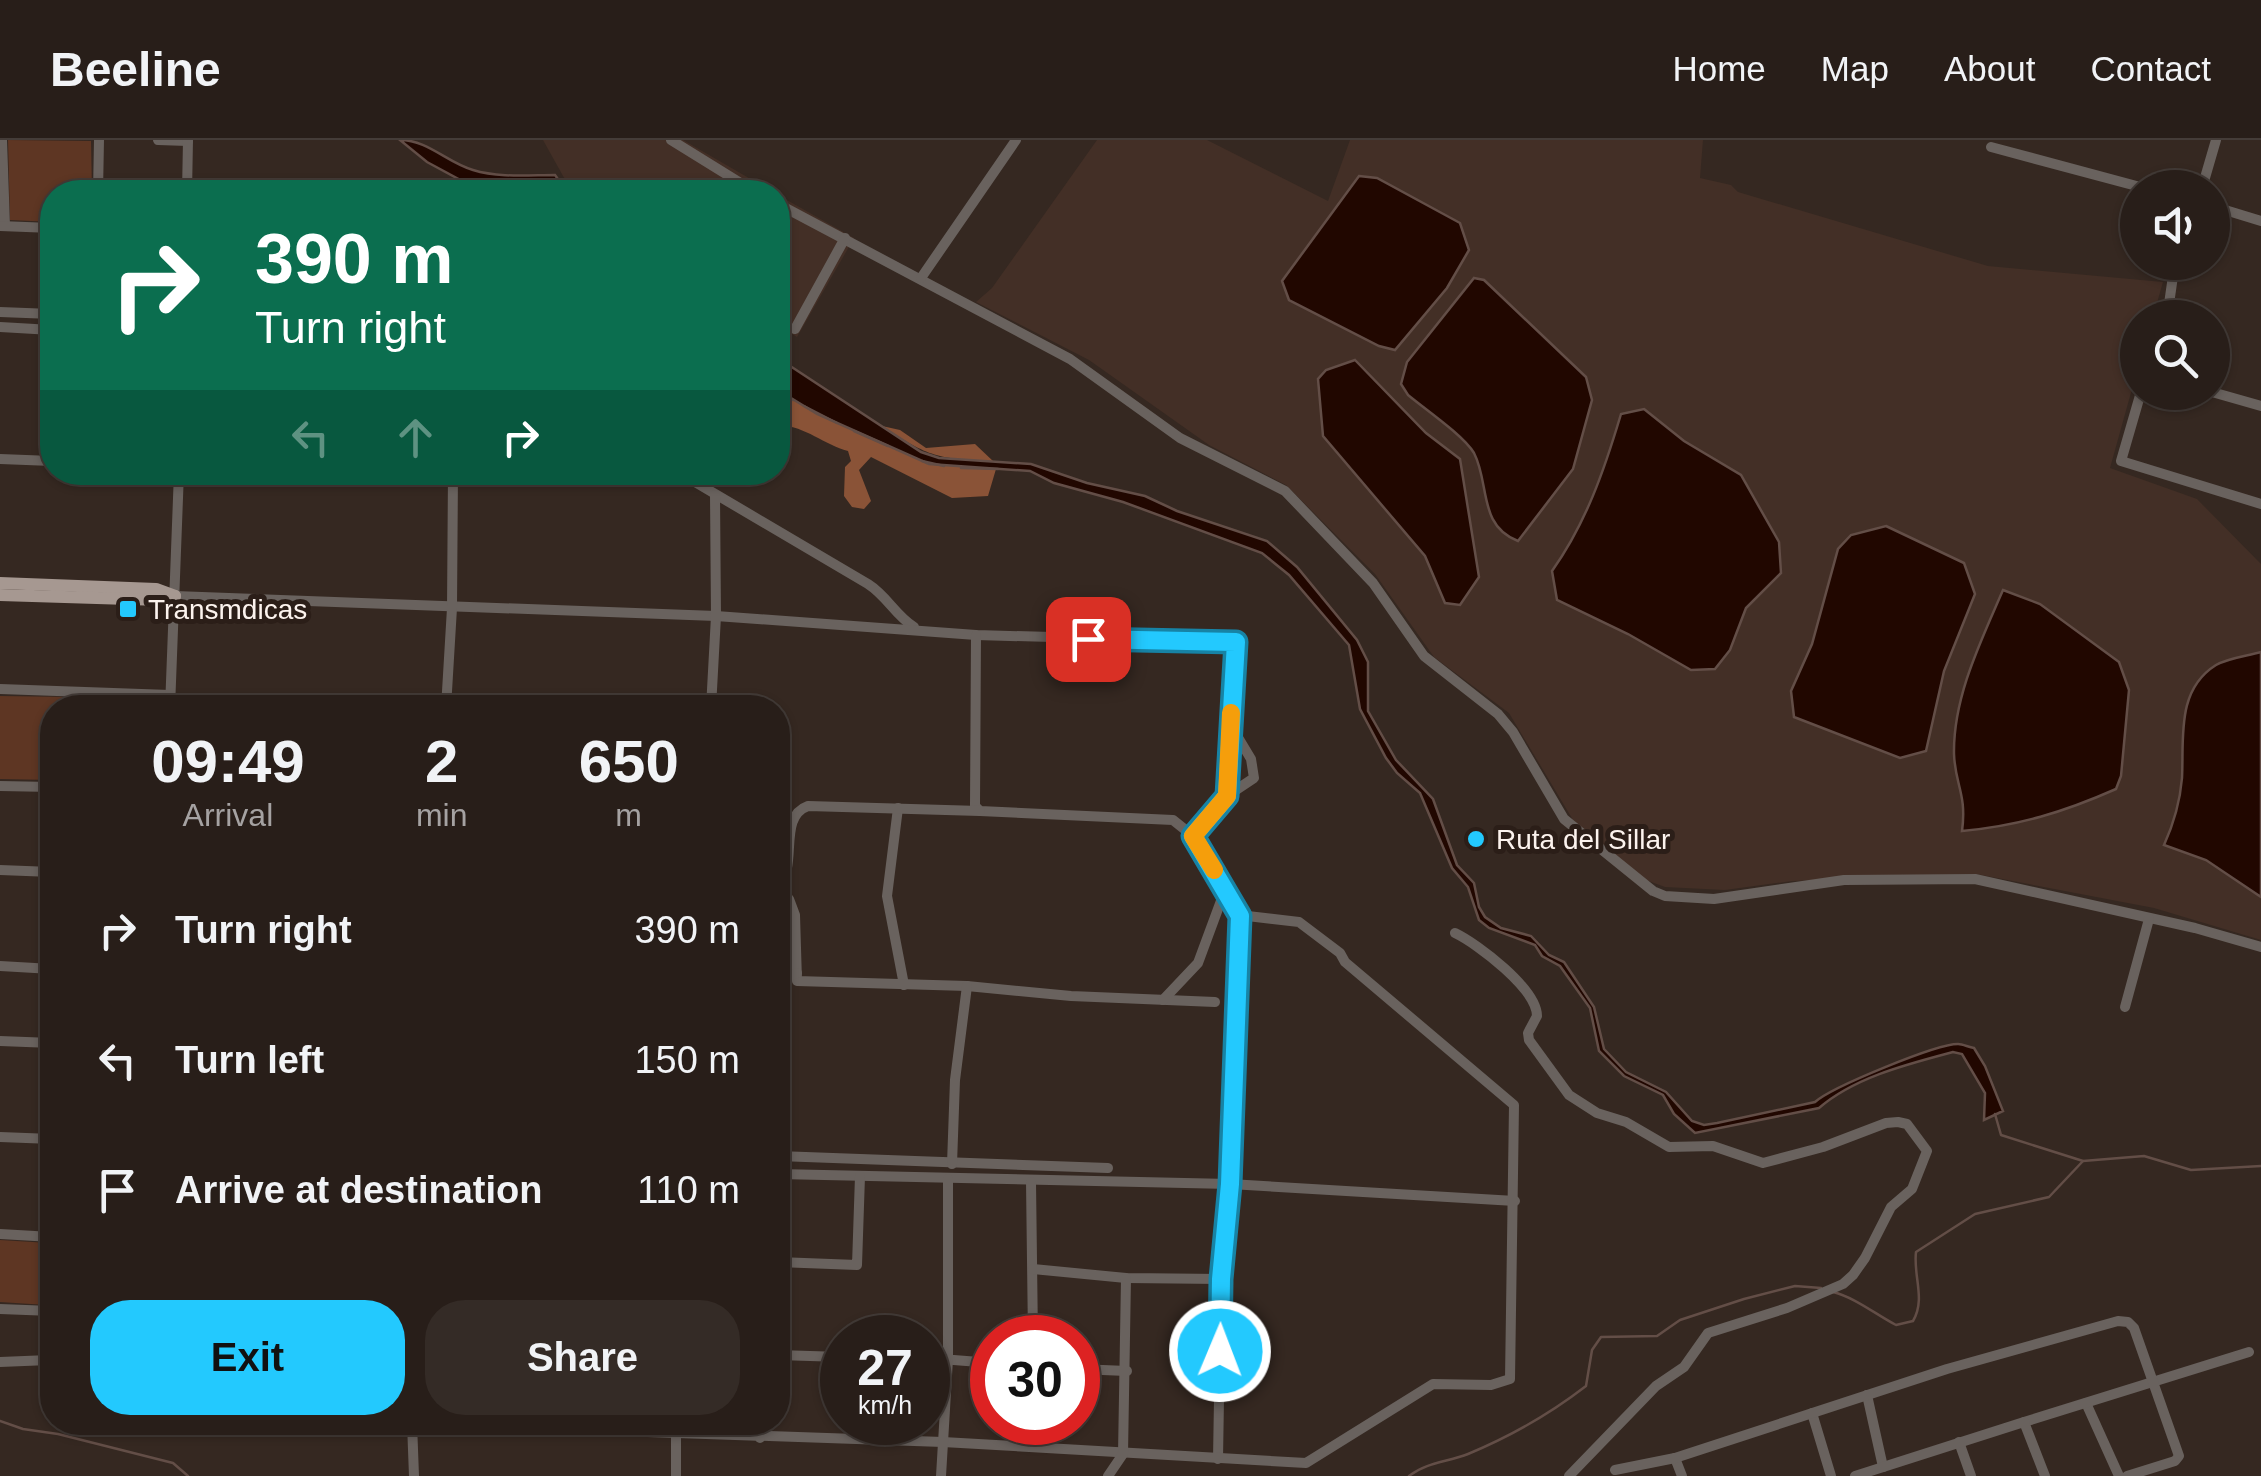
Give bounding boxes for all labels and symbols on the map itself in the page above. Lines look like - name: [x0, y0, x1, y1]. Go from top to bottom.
- place label: Transmdicas: [148, 594, 307, 625]
- pin: [1046, 597, 1131, 682]
- marker: Transmdicas: [117, 598, 139, 620]
- place label: Ruta del Sillar: [1496, 824, 1670, 855]
- marker: Ruta del Sillar: [1465, 828, 1487, 850]
- position arrow: [1168, 1299, 1272, 1403]
- speed limit sign: 30: [970, 1315, 1100, 1445]

